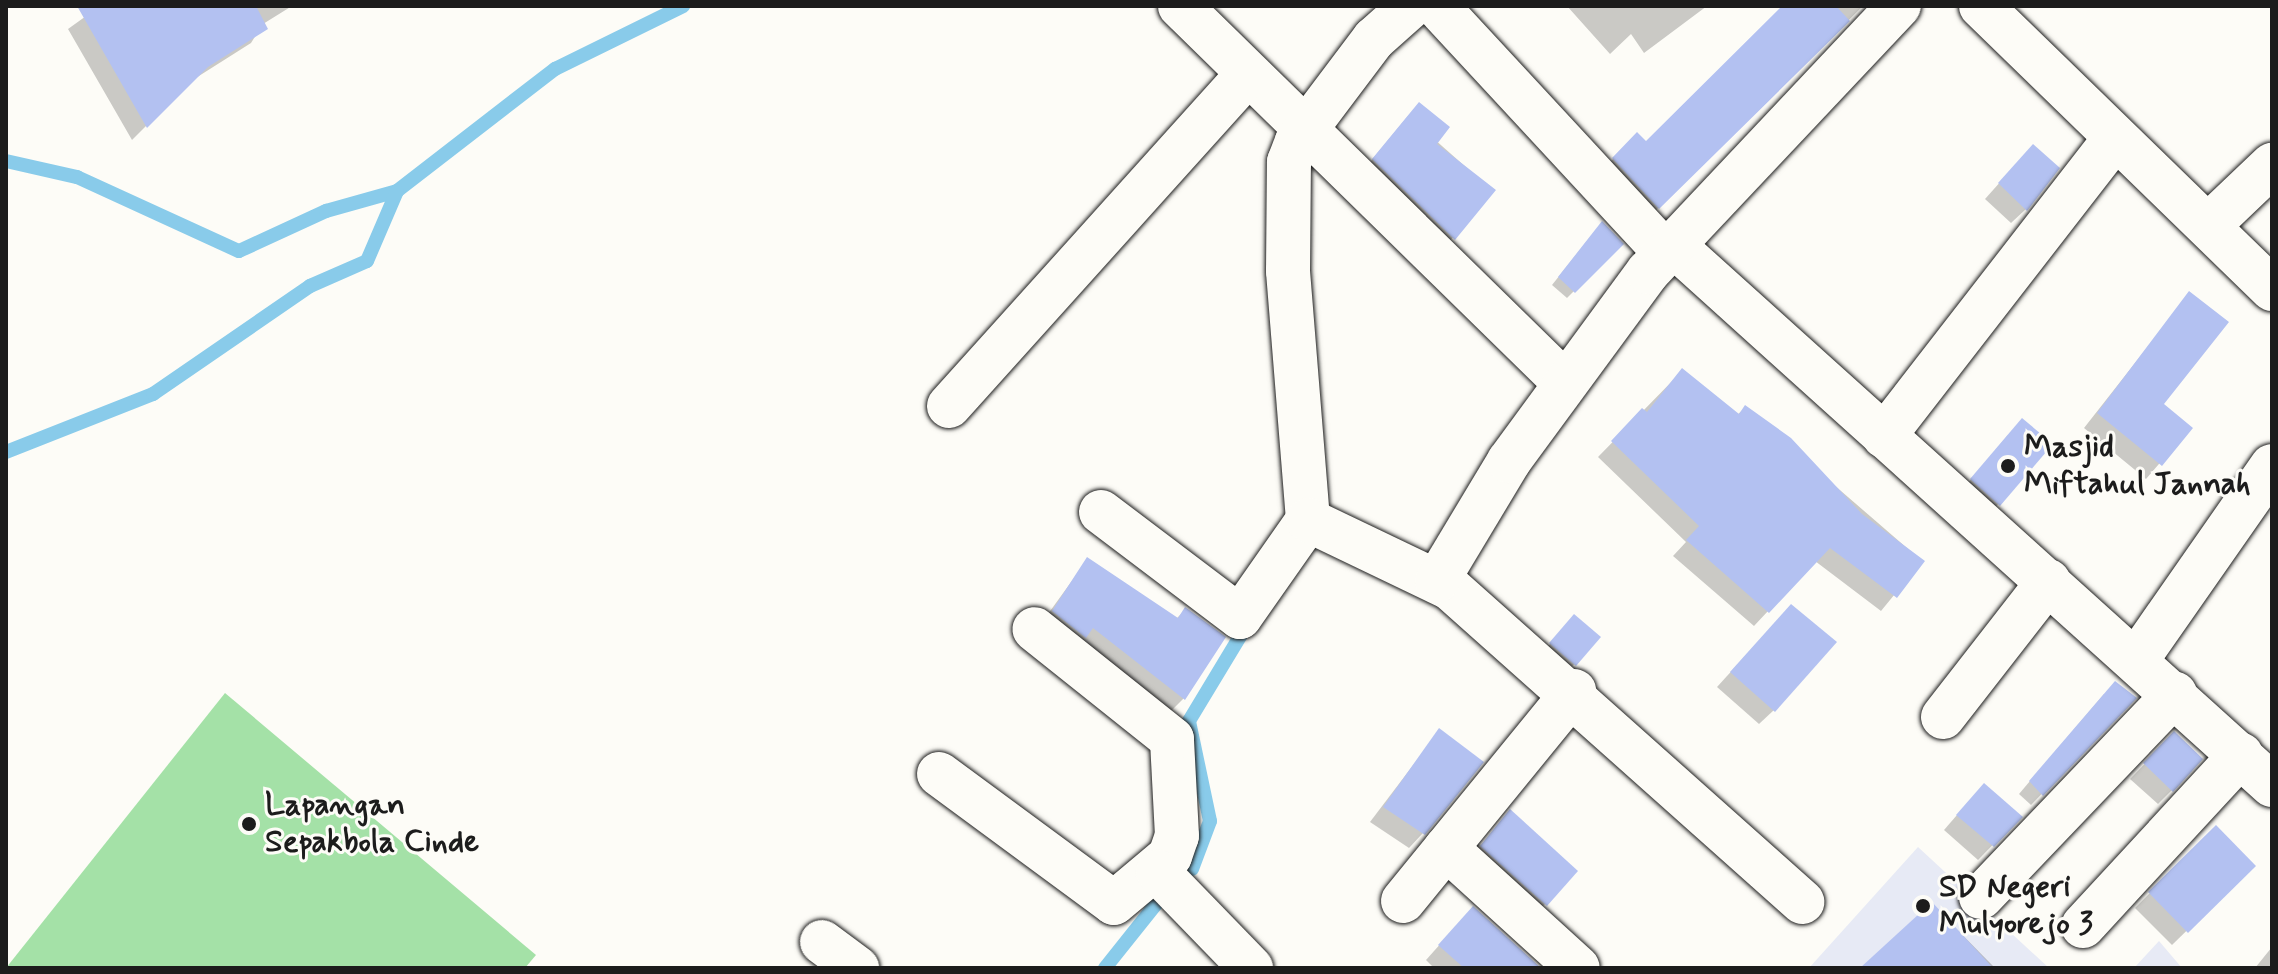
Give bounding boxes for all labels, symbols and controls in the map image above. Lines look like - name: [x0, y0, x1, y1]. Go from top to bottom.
- place label: Masjid Miftahul Jannah: [2024, 429, 2261, 504]
- marker: Masjid Miftahul Jannah: [1999, 457, 2017, 475]
- place label: Lapangan Sepakbola Cinde: [265, 787, 483, 862]
- marker: Lapangan Sepakbola Cinde: [240, 815, 258, 833]
- place label: SD Negeri Mulyorejo 3: [1939, 869, 2093, 944]
- marker: SD Negeri Mulyorejo 3: [1914, 897, 1932, 915]

